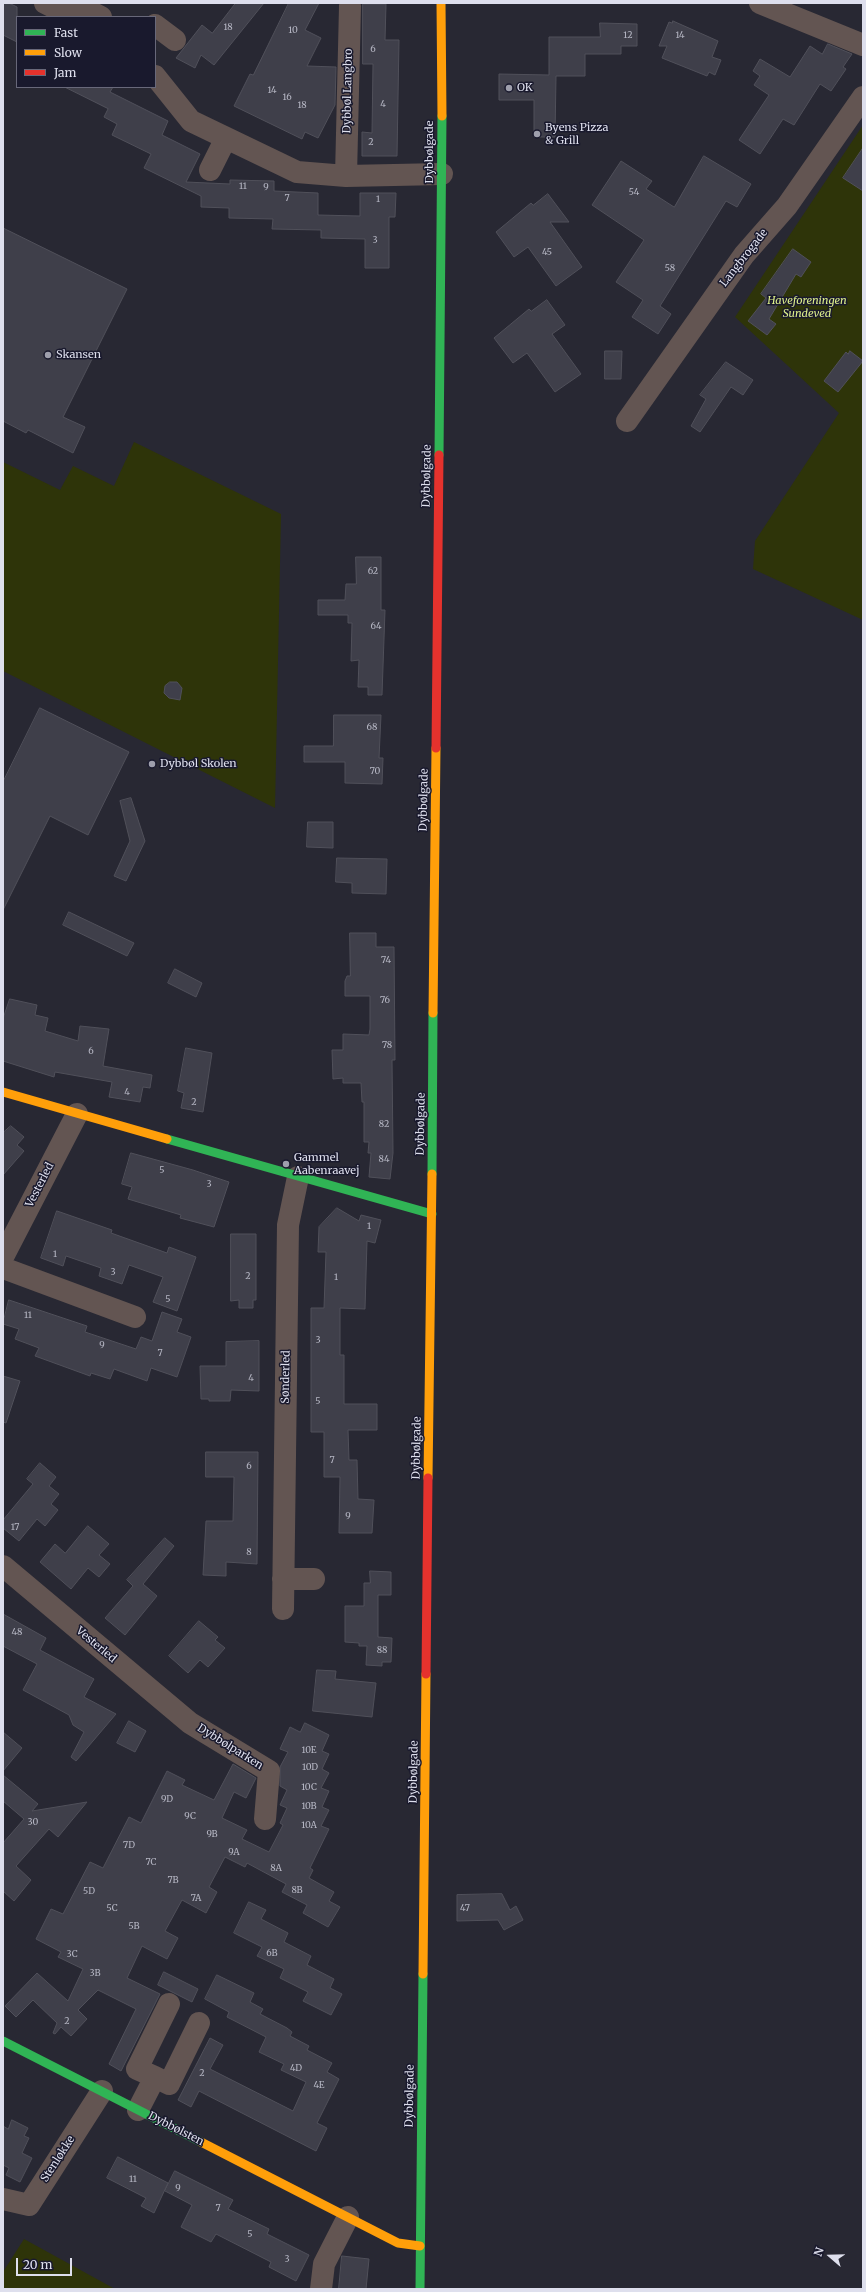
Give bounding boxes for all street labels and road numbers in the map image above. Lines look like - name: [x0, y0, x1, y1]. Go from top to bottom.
- street label: Dybbøl Langbro: [341, 48, 355, 134]
- street label: Dybbølgade: [423, 121, 437, 183]
- street label: Langbrogade: [717, 227, 771, 289]
- street label: Dybbølgade: [420, 444, 434, 508]
- street label: Dybbølgade: [417, 768, 431, 832]
- street label: Dybbølgade: [414, 1092, 428, 1156]
- street label: Vesterled: [23, 1160, 57, 1210]
- street label: Sønderled: [279, 1350, 293, 1404]
- street label: Dybbølgade: [410, 1416, 424, 1480]
- street label: Vesterled: [73, 1624, 119, 1666]
- street label: Dybbølparken: [195, 1722, 265, 1772]
- street label: Dybbølgade: [407, 1740, 421, 1804]
- street label: Dybbølgade: [403, 2064, 417, 2128]
- street label: Dybbølsten: [146, 2109, 206, 2149]
- street label: Stenløkke: [38, 2133, 78, 2185]

